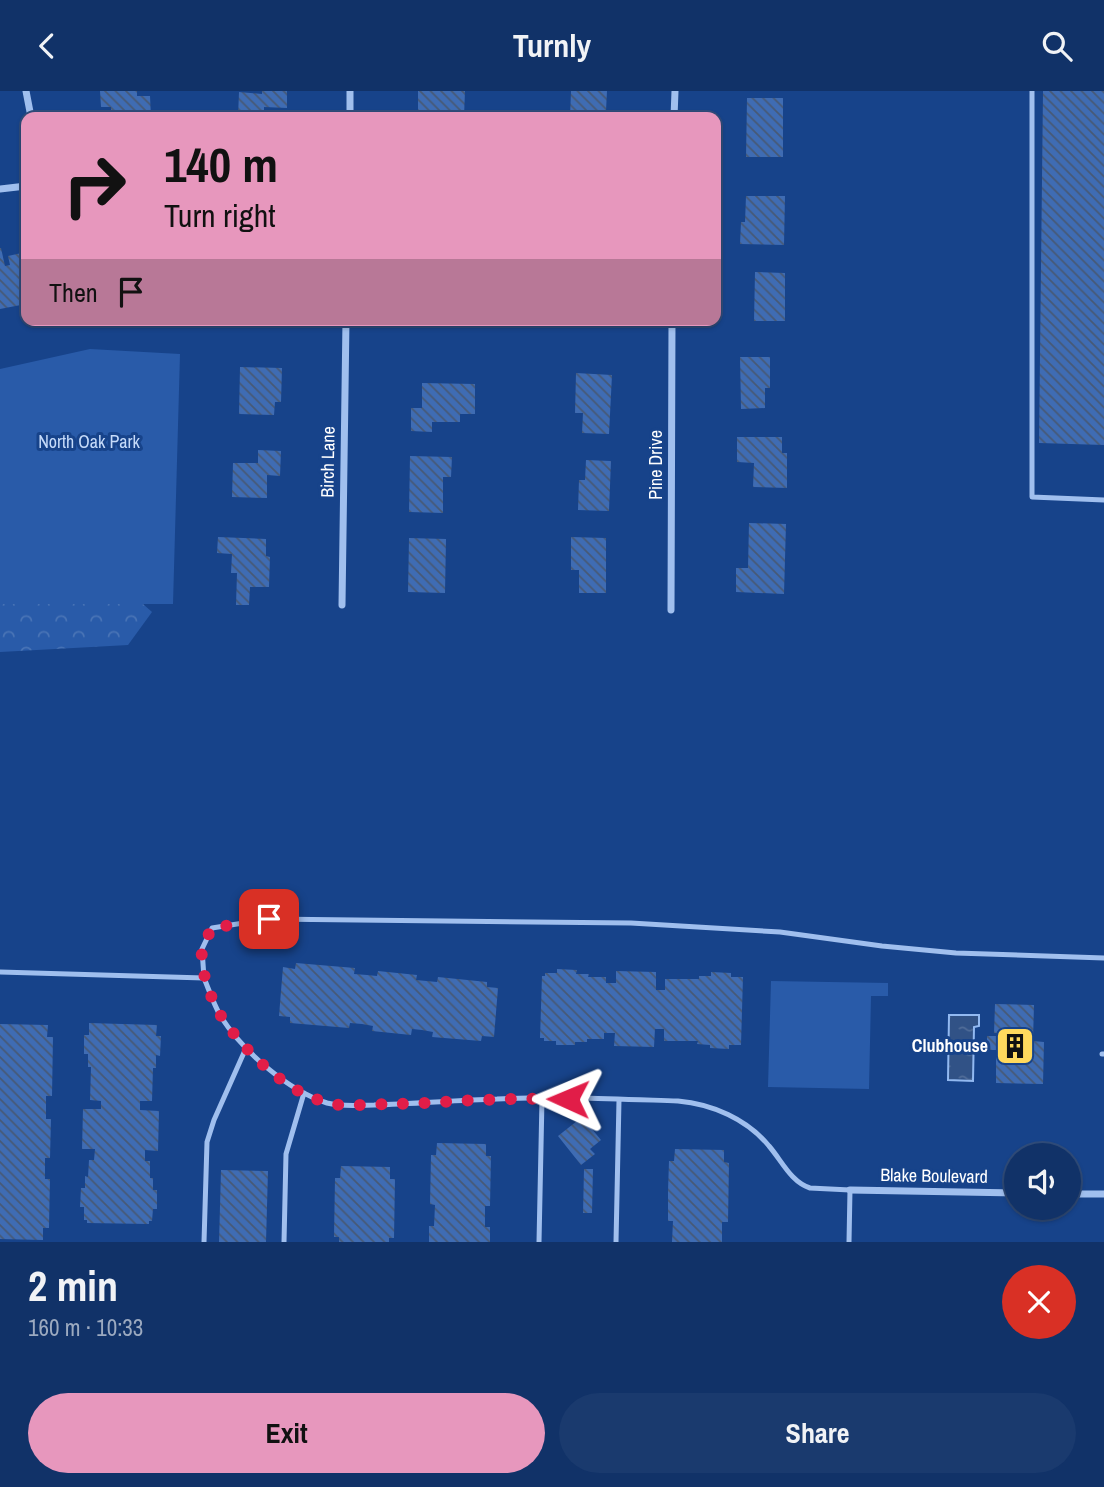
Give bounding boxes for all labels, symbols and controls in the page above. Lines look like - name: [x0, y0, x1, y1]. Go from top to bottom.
- text: Turnly: [513, 24, 591, 67]
- icon: back: [28, 27, 66, 65]
- icon: search: [1038, 27, 1076, 65]
- text: 140 m: [164, 131, 278, 197]
- icon: right: [49, 140, 140, 231]
- text: Turn right: [164, 194, 276, 237]
- icon: arrive: [112, 273, 150, 311]
- text: Then: [49, 275, 98, 310]
- street label: Birch Lane: [314, 426, 341, 498]
- park label: North Oak Park: [38, 429, 140, 454]
- street label: Pine Drive: [643, 430, 668, 500]
- pin: [239, 889, 299, 949]
- icon: arrive: [250, 900, 288, 938]
- building icon: Clubhouse: [994, 1025, 1036, 1067]
- place label: Clubhouse: [912, 1033, 988, 1058]
- position arrow: [531, 1062, 605, 1136]
- map controls: [1004, 1143, 1081, 1220]
- button: sound: [1004, 1143, 1081, 1220]
- street label: Blake Boulevard: [880, 1162, 988, 1189]
- text: 2 min: [28, 1258, 118, 1314]
- button: close: [1002, 1265, 1076, 1339]
- text: 160 m · 10:33: [28, 1312, 143, 1343]
- button: Exit: [28, 1393, 545, 1473]
- button: Share: [559, 1393, 1076, 1473]

